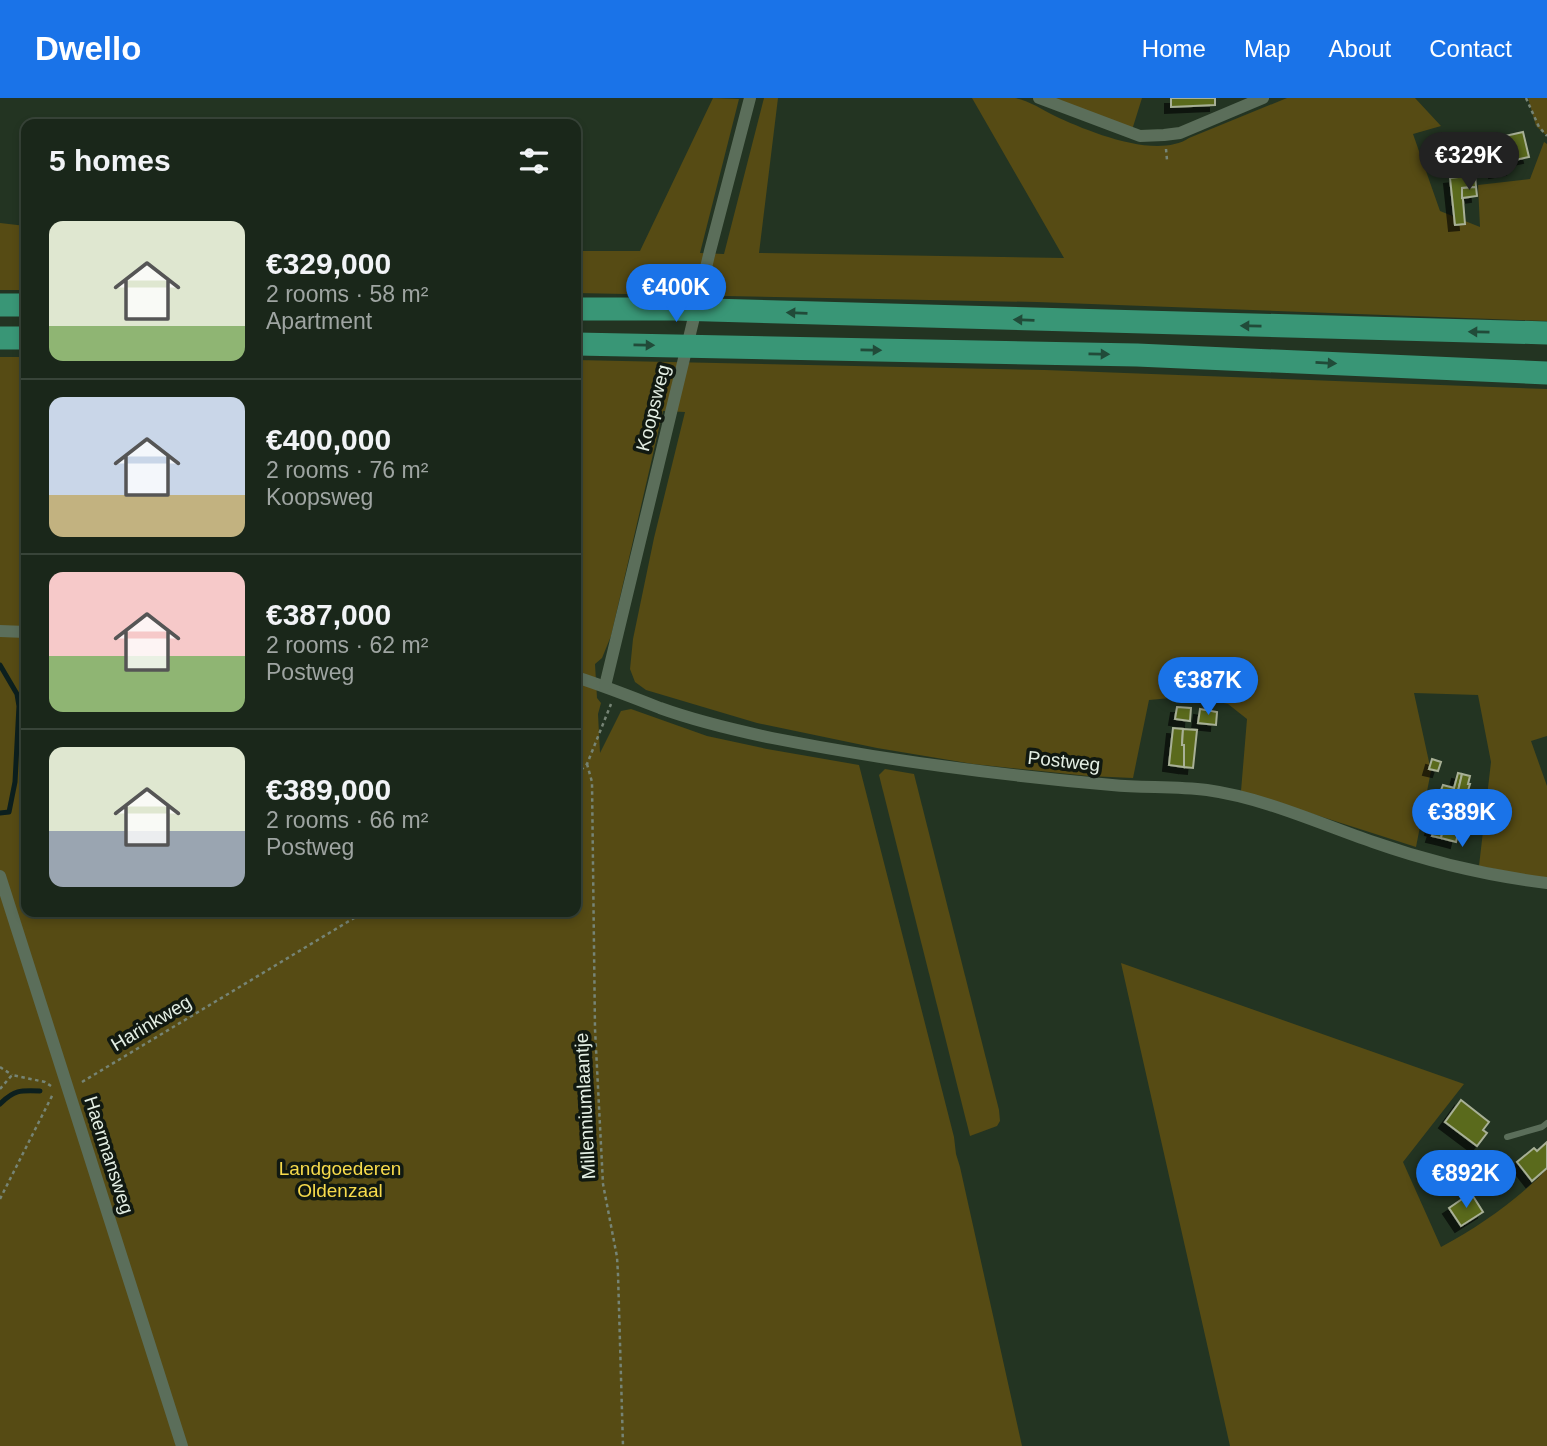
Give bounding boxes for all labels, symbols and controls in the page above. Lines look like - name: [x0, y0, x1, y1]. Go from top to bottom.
- text: Dwello: [35, 30, 141, 67]
- text: Home: [1142, 35, 1206, 62]
- text: Map: [1244, 35, 1291, 62]
- text: About: [1329, 35, 1391, 62]
- text: Contact: [1429, 35, 1512, 62]
- pin: €329K: [1420, 132, 1518, 192]
- icon: filters: [515, 142, 553, 180]
- text: €329K: [1435, 142, 1503, 168]
- text: 5 homes: [49, 144, 171, 177]
- text: €329,000: [266, 247, 391, 280]
- icon: home: [105, 249, 189, 333]
- pin: €400K: [627, 264, 725, 324]
- text: €400K: [642, 274, 710, 300]
- text: 2 rooms · 58 m²: [266, 281, 428, 307]
- text: Apartment: [266, 308, 372, 334]
- one-way arrow: [785, 308, 807, 319]
- one-way arrow: [1013, 314, 1035, 326]
- one-way arrow: [1240, 320, 1262, 332]
- one-way arrow: [1468, 326, 1490, 337]
- one-way arrow: [633, 340, 655, 351]
- one-way arrow: [861, 344, 883, 355]
- one-way arrow: [1088, 348, 1110, 360]
- one-way arrow: [1315, 357, 1337, 368]
- street label: Koopsweg: [632, 362, 674, 454]
- text: €400,000: [266, 423, 391, 456]
- icon: home: [105, 425, 189, 509]
- text: 2 rooms · 76 m²: [266, 457, 428, 483]
- text: Koopsweg: [266, 484, 373, 510]
- text: €387,000: [266, 598, 391, 631]
- icon: home: [105, 600, 189, 684]
- text: 2 rooms · 62 m²: [266, 632, 428, 658]
- pin: €387K: [1159, 658, 1257, 717]
- text: Postweg: [266, 659, 354, 685]
- text: €387K: [1174, 667, 1242, 693]
- street label: Postweg: [1027, 747, 1101, 775]
- text: €389,000: [266, 773, 391, 806]
- icon: home: [105, 775, 189, 859]
- pin: €389K: [1413, 790, 1511, 849]
- text: €389K: [1428, 799, 1496, 825]
- text: 2 rooms · 66 m²: [266, 807, 428, 833]
- text: Postweg: [266, 834, 354, 860]
- street label: Harinkweg: [107, 991, 195, 1055]
- street label: Millenniumlaantje: [571, 1032, 599, 1180]
- street label: Haermansweg: [80, 1094, 138, 1216]
- pin: €892K: [1417, 1150, 1515, 1210]
- park label: Landgoederen Oldenzaal: [279, 1158, 401, 1201]
- text: €892K: [1432, 1160, 1500, 1186]

